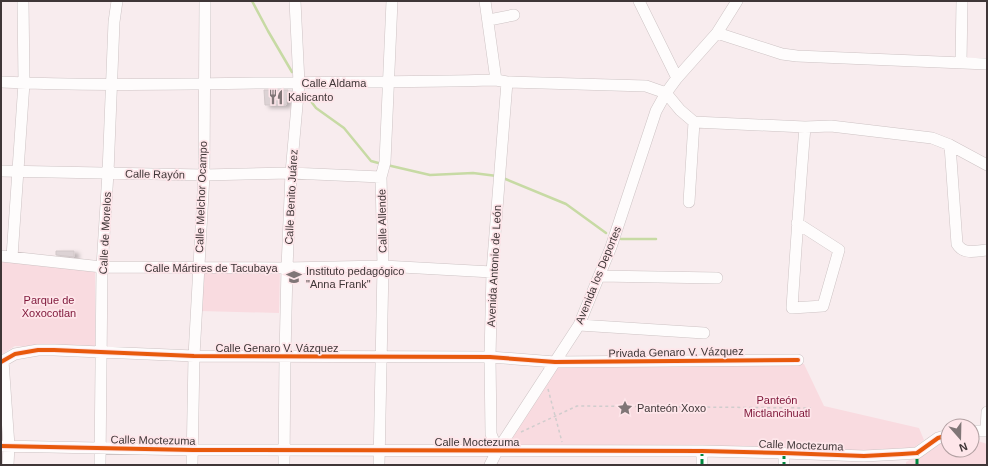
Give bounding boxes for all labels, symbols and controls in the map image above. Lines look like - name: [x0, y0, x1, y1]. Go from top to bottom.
- street label: Calle Aldama: [302, 77, 367, 89]
- restaurant icon: Kalicanto: [267, 88, 285, 106]
- place label: Kalicanto: [288, 91, 333, 103]
- street label: Calle Melchor Ocampo: [193, 141, 209, 253]
- street label: Calle Benito Juárez: [283, 149, 299, 245]
- street label: Calle Rayón: [125, 167, 185, 181]
- street label: Calle Allende: [375, 189, 389, 253]
- street label: Calle de Morelos: [97, 191, 113, 275]
- street label: Avenida Antonio de León: [485, 205, 503, 327]
- street label: Avenida los Deportes: [573, 224, 623, 326]
- street label: Calle Mártires de Tacubaya: [144, 262, 278, 274]
- place label: Instituto pedagógico "Anna Frank": [306, 265, 404, 290]
- school or university icon: Instituto pedagógico "Anna Frank": [285, 268, 303, 286]
- park label: Parque de Xoxocotlan: [22, 294, 76, 319]
- street label: Calle Genaro V. Vázquez: [215, 342, 339, 354]
- street label: Privada Genaro V. Vázquez: [608, 345, 744, 359]
- park label: Panteón Mictlancihuatl: [744, 394, 810, 419]
- place icon: Panteón Xoxo: [616, 399, 634, 417]
- place label: Panteón Xoxo: [637, 402, 706, 414]
- north arrow: [940, 418, 980, 458]
- street label: Calle Moctezuma: [110, 433, 196, 447]
- street label: Calle Moctezuma: [435, 436, 520, 448]
- street label: Calle Moctezuma: [758, 438, 845, 453]
- text: N: [958, 440, 969, 454]

